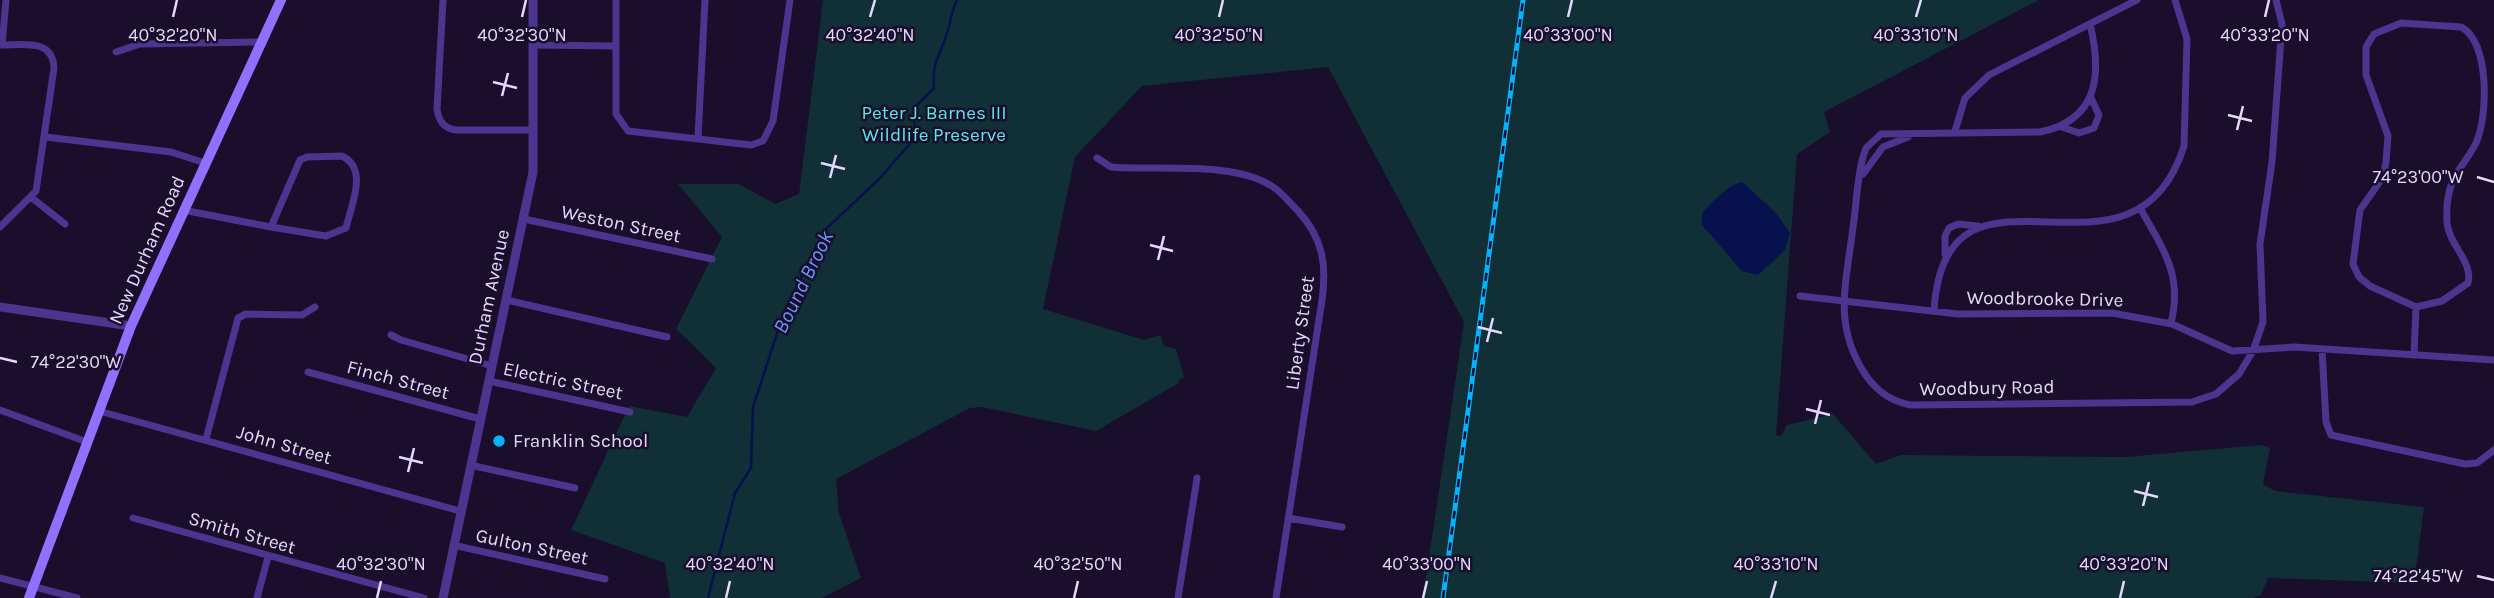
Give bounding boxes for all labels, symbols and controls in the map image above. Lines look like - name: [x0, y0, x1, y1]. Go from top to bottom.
- text: 40°32'20"N: [128, 24, 218, 46]
- text: 40°32'30"N: [477, 24, 567, 46]
- text: 40°32'40"N: [826, 24, 914, 46]
- text: 40°32'50"N: [1174, 24, 1264, 46]
- text: 40°33'00"N: [1523, 24, 1613, 46]
- text: 40°33'10"N: [1874, 24, 1959, 46]
- text: 40°33'20"N: [2220, 24, 2310, 46]
- park label: Peter J. Barnes III Wildlife Preserve: [862, 102, 1006, 146]
- text: 74°23'00"W: [2372, 166, 2464, 188]
- street label: New Durham Road: [104, 172, 190, 328]
- street label: Weston Street: [559, 201, 683, 247]
- street label: Durham Avenue: [464, 227, 514, 367]
- water label: Bound Brook: [768, 227, 838, 337]
- street label: Liberty Street: [1281, 274, 1319, 392]
- street label: Woodbrooke Drive: [1966, 287, 2124, 311]
- text: 74°22'30"W: [31, 351, 121, 373]
- street label: Finch Street: [344, 356, 452, 404]
- street label: Electric Street: [501, 358, 625, 404]
- street label: Woodbury Road: [1919, 376, 2055, 400]
- street label: John Street: [234, 421, 334, 469]
- place label: Franklin School: [513, 430, 648, 452]
- marker: Franklin School: [491, 433, 507, 449]
- street label: Smith Street: [186, 507, 298, 559]
- street label: Gulton Street: [474, 524, 590, 570]
- text: 40°32'30"N: [336, 553, 426, 575]
- text: 40°32'40"N: [686, 553, 774, 575]
- text: 40°32'50"N: [1033, 553, 1123, 575]
- text: 40°33'00"N: [1382, 553, 1472, 575]
- text: 40°33'10"N: [1734, 553, 1819, 575]
- text: 40°33'20"N: [2079, 553, 2169, 575]
- text: 74°22'45"W: [2373, 565, 2463, 587]

